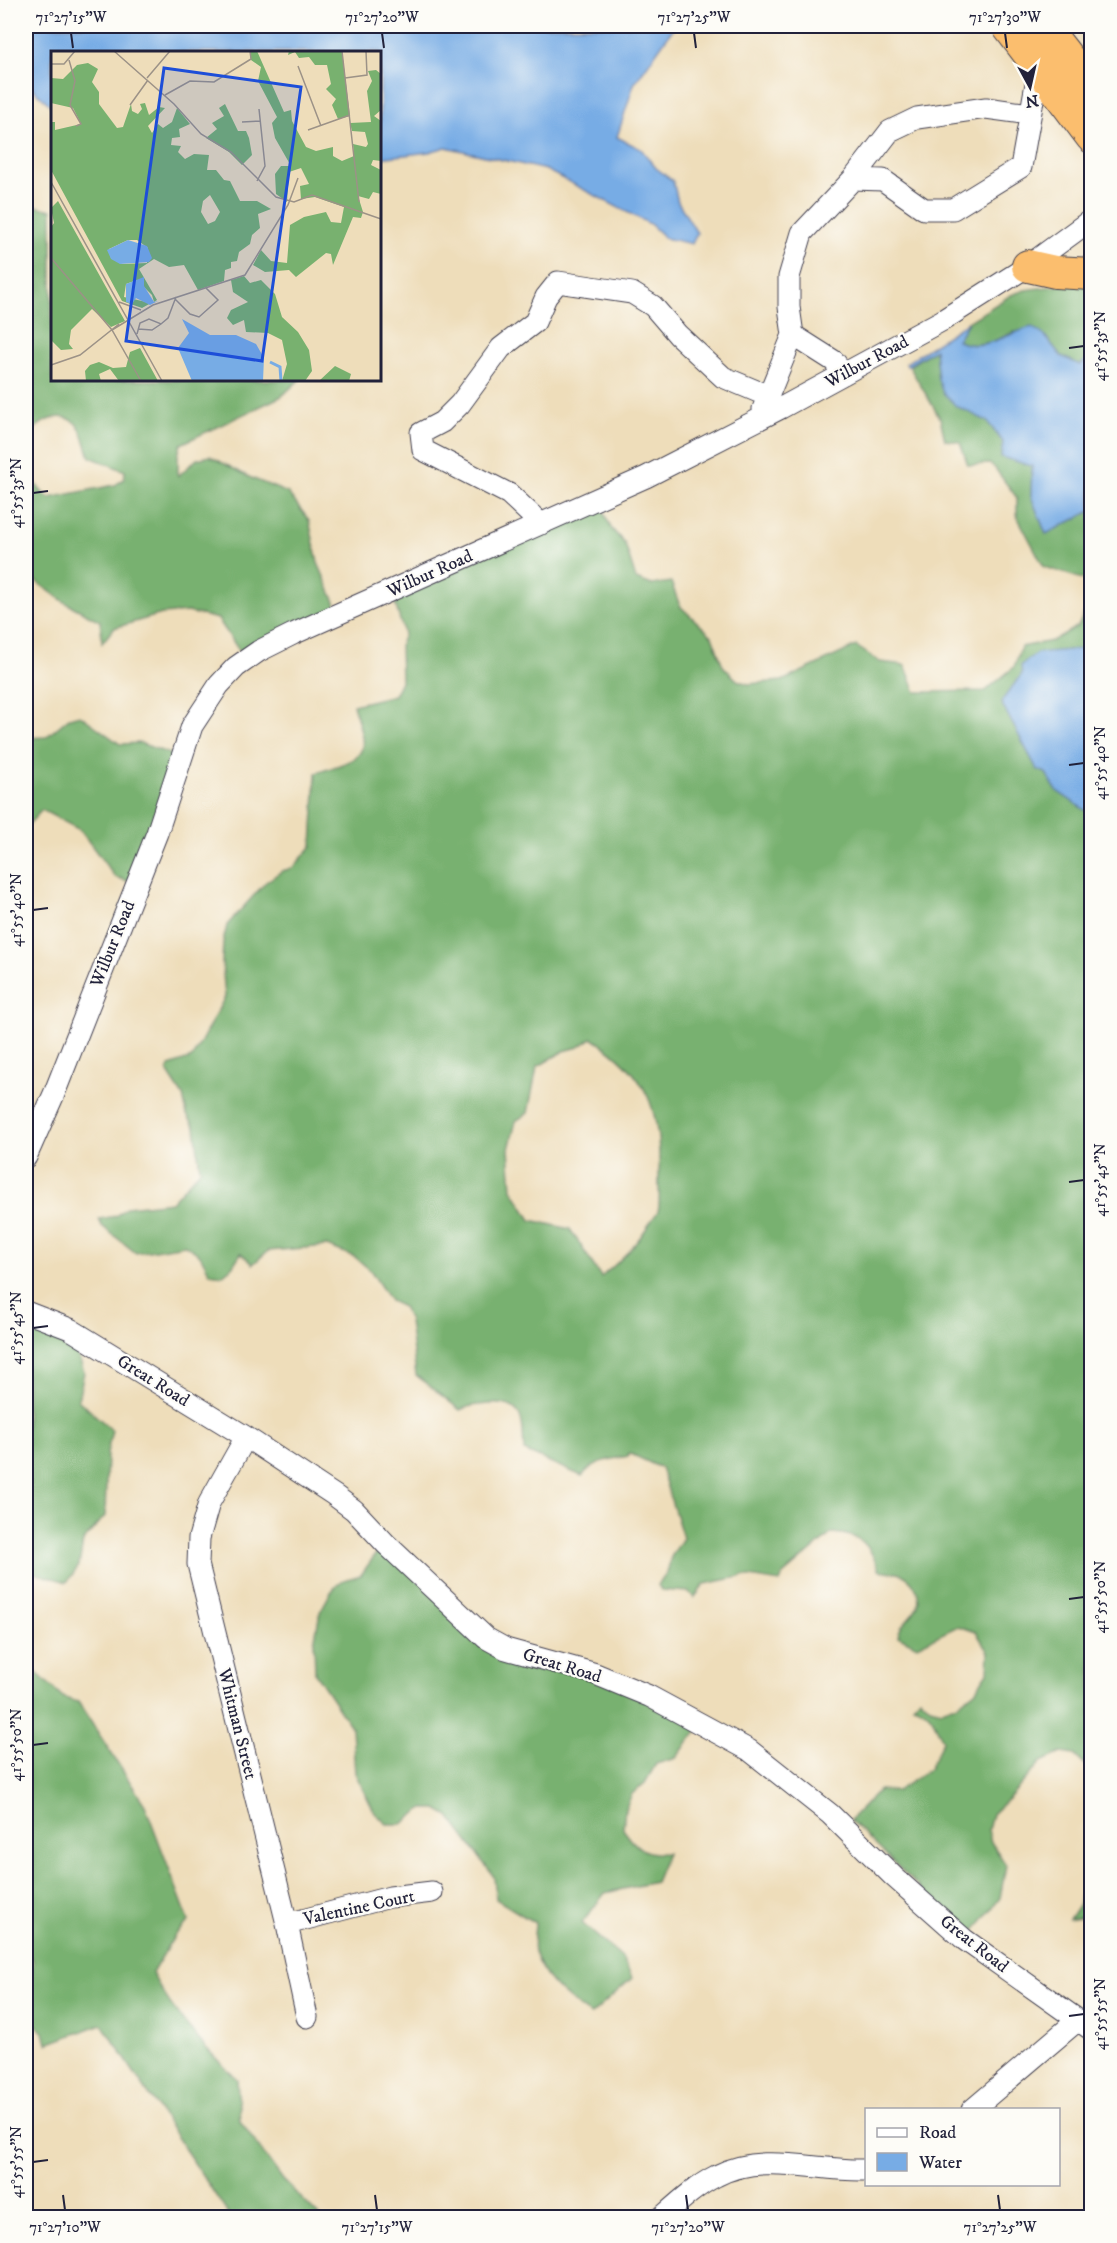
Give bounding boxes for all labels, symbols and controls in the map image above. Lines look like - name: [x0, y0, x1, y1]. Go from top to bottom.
- text: 71°27'15"W: [35, 8, 107, 27]
- text: 71°27'20"W: [345, 8, 419, 27]
- text: 71°27'25"W: [658, 8, 731, 27]
- text: 71°27'30"W: [969, 8, 1041, 27]
- inset map: [51, 51, 381, 381]
- north arrow: [1000, 57, 1060, 117]
- text: N: [1024, 90, 1040, 112]
- text: 41°55'35"N: [1091, 311, 1110, 381]
- street label: Wilbur Road: [821, 331, 913, 394]
- text: 41°55'35"N: [7, 458, 26, 528]
- street label: Wilbur Road: [383, 545, 476, 603]
- text: 41°55'40"N: [1091, 726, 1110, 800]
- text: 41°55'40"N: [7, 873, 26, 947]
- street label: Wilbur Road: [85, 897, 140, 991]
- text: 41°55'45"N: [1091, 1143, 1110, 1217]
- text: 41°55'45"N: [7, 1291, 26, 1365]
- street label: Great Road: [113, 1350, 193, 1412]
- text: 41°55'50"N: [1091, 1561, 1110, 1633]
- street label: Great Road: [520, 1644, 604, 1688]
- street label: Whitman Street: [212, 1665, 261, 1782]
- text: 41°55'50"N: [7, 1709, 26, 1781]
- street label: Valentine Court: [300, 1885, 417, 1931]
- street label: Great Road: [935, 1910, 1013, 1978]
- text: 41°55'55"N: [1091, 1978, 1110, 2050]
- legend: [865, 2108, 1060, 2186]
- text: Road: [919, 2122, 956, 2144]
- text: 41°55'55"N: [7, 2126, 26, 2198]
- text: Water: [918, 2152, 962, 2174]
- text: 71°27'10"W: [29, 2218, 101, 2237]
- text: 71°27'15"W: [341, 2218, 413, 2237]
- text: 71°27'20"W: [651, 2218, 725, 2237]
- text: 71°27'25"W: [964, 2218, 1037, 2237]

